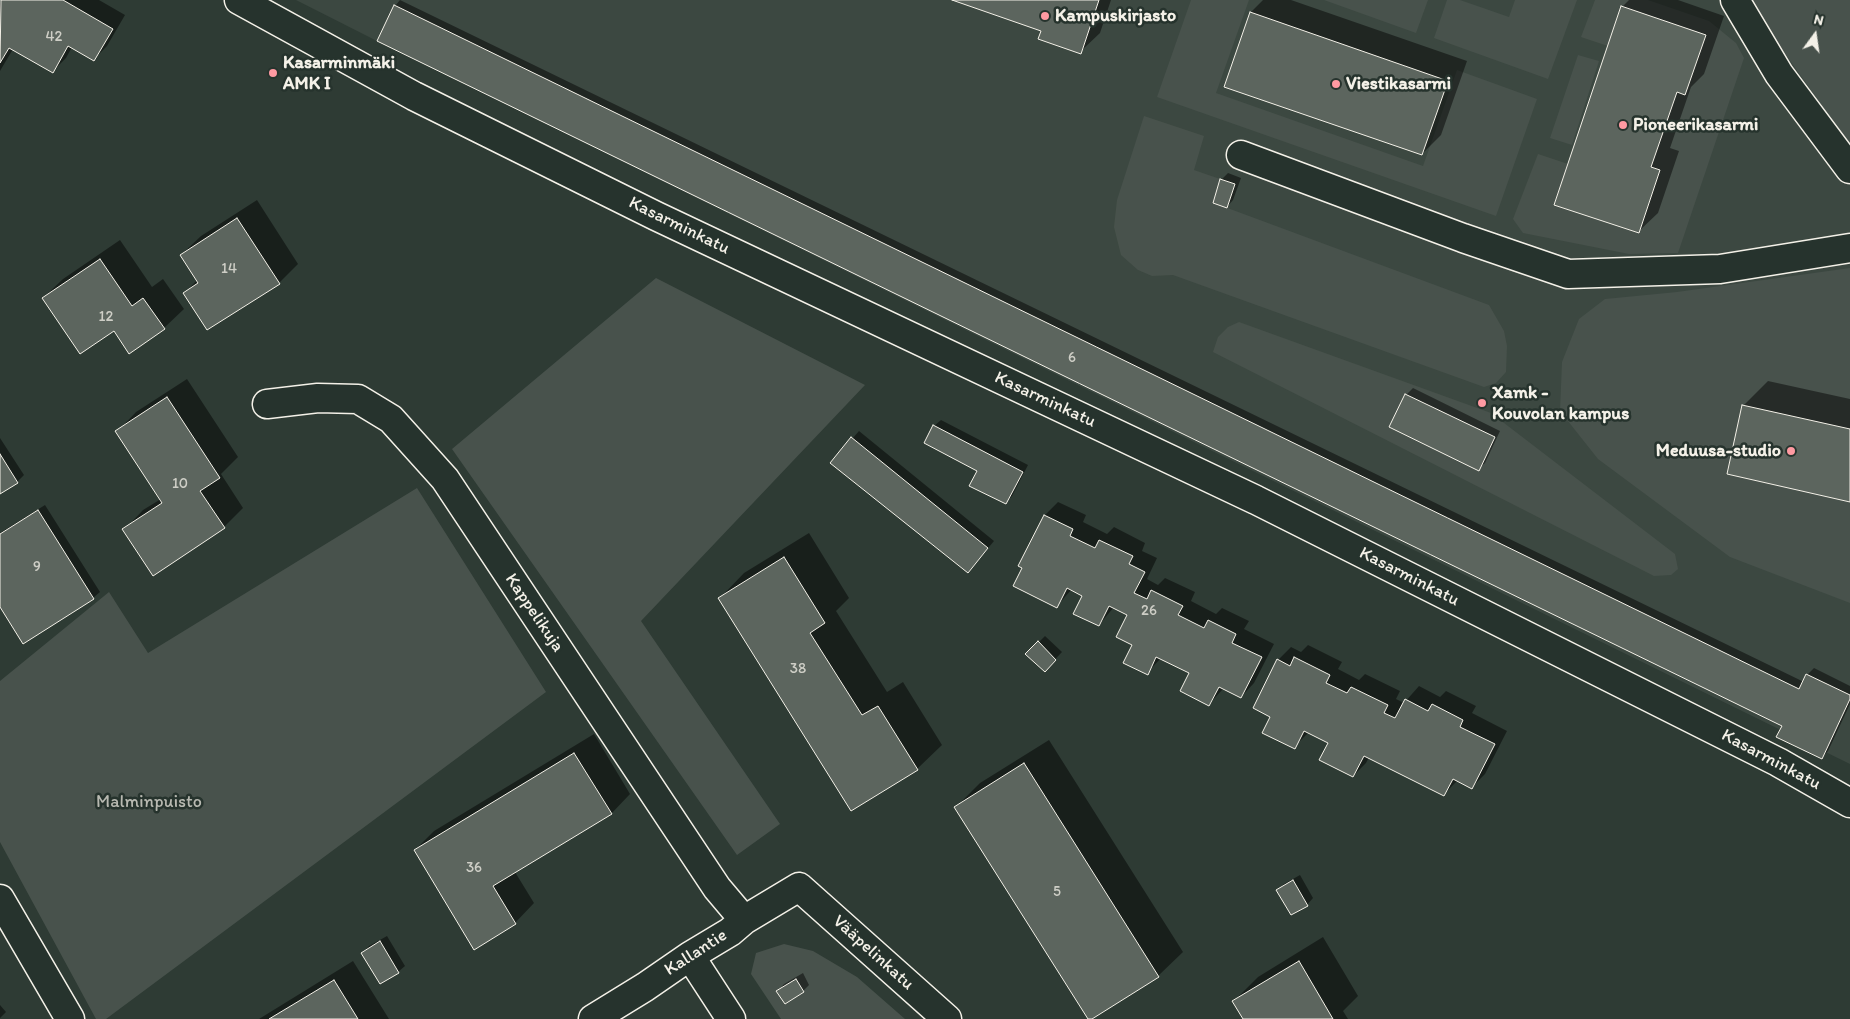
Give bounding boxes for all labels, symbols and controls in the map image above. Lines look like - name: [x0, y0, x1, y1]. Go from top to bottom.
- place label: Kampuskirjasto: [1055, 5, 1176, 27]
- marker: Kampuskirjasto: [1039, 10, 1051, 22]
- north arrow: [1790, 10, 1840, 60]
- text: N: [1812, 11, 1825, 29]
- house number: 42: [46, 28, 62, 46]
- place label: Kasarminmäki AMK I: [283, 52, 395, 94]
- marker: Kasarminmäki AMK I: [267, 67, 279, 79]
- place label: Viestikasarmi: [1346, 73, 1451, 95]
- marker: Viestikasarmi: [1330, 78, 1342, 90]
- place label: Pioneerikasarmi: [1633, 114, 1758, 136]
- marker: Pioneerikasarmi: [1617, 119, 1629, 131]
- street label: Kasarminkatu: [625, 192, 733, 260]
- house number: 14: [221, 260, 237, 278]
- house number: 12: [99, 308, 113, 326]
- house number: 6: [1068, 349, 1076, 367]
- street label: Kasarminkatu: [991, 367, 1099, 433]
- place label: Xamk - Kouvolan kampus: [1492, 382, 1629, 424]
- marker: Xamk - Kouvolan kampus: [1476, 397, 1488, 409]
- place label: Meduusa-studio: [1656, 440, 1781, 462]
- marker: Meduusa-studio: [1785, 445, 1797, 457]
- house number: 10: [172, 475, 188, 493]
- street label: Kasarminkatu: [1355, 543, 1463, 611]
- house number: 9: [33, 558, 41, 576]
- street label: Kappelikuja: [500, 570, 568, 656]
- house number: 26: [1141, 602, 1157, 620]
- house number: 38: [790, 660, 806, 678]
- street label: Kasarminkatu: [1718, 725, 1824, 795]
- park label: Malminpuisto: [96, 791, 202, 813]
- house number: 36: [466, 859, 482, 877]
- house number: 5: [1053, 883, 1061, 901]
- street label: Vääpelinkatu: [828, 911, 918, 995]
- street label: Kallantie: [661, 925, 731, 981]

